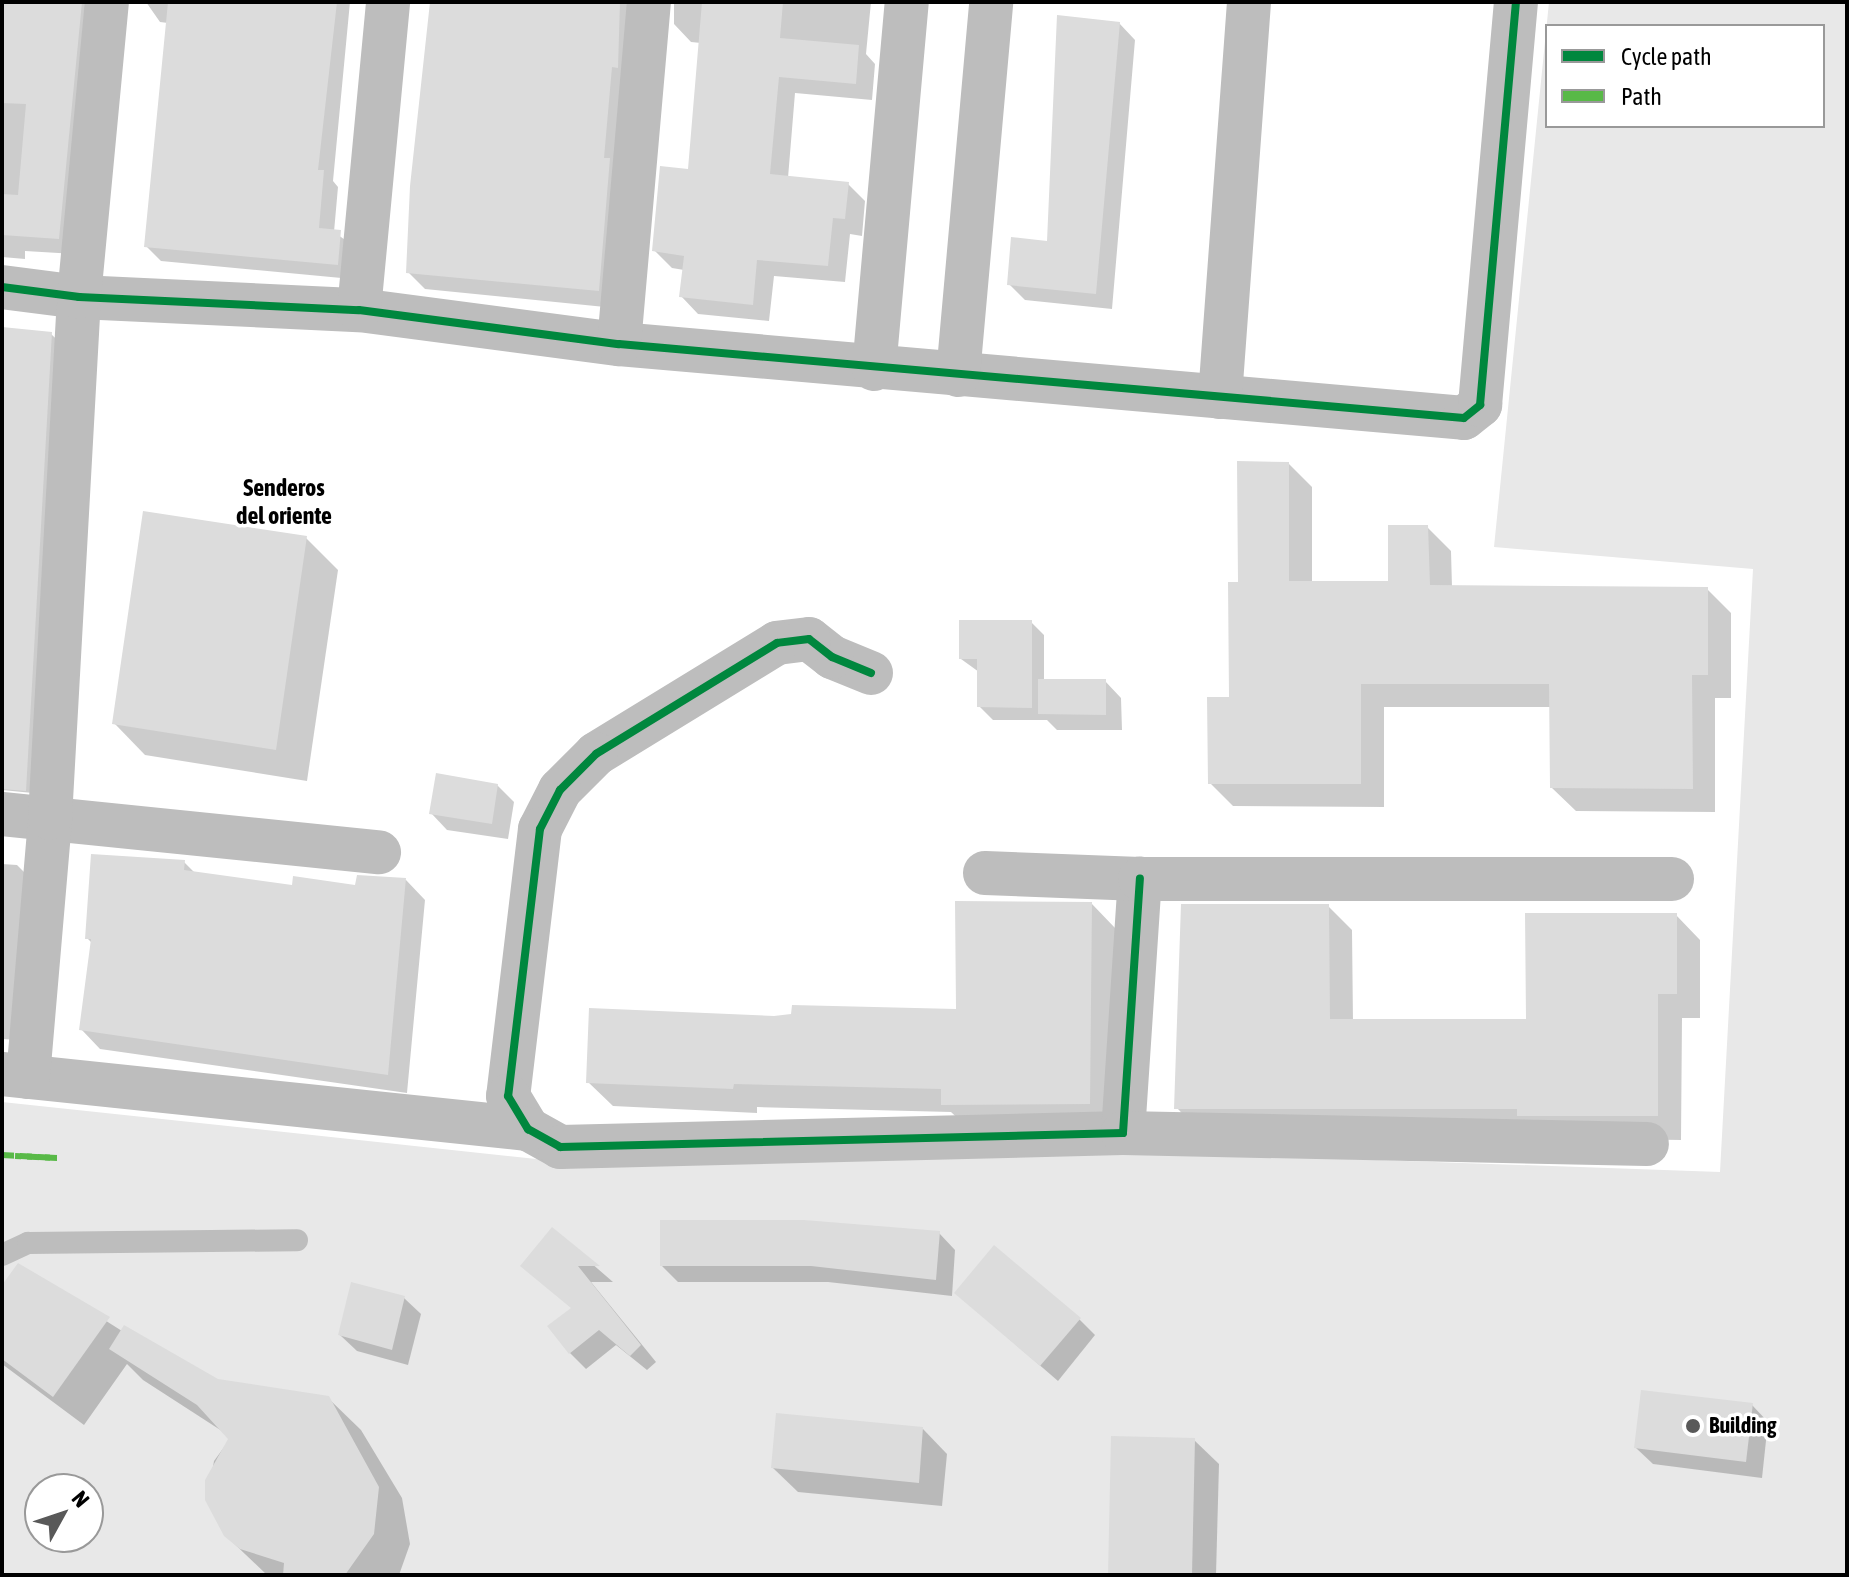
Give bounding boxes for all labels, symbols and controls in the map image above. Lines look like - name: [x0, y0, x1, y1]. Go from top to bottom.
- legend: [1545, 24, 1825, 128]
- text: Cycle path: [1621, 43, 1712, 70]
- text: Path: [1621, 83, 1662, 110]
- district label: Senderos del oriente: [236, 474, 332, 530]
- place label: Building: [1709, 1413, 1776, 1439]
- marker: Building: [1684, 1417, 1702, 1435]
- north arrow: [24, 1473, 104, 1553]
- text: N: [67, 1486, 95, 1512]

